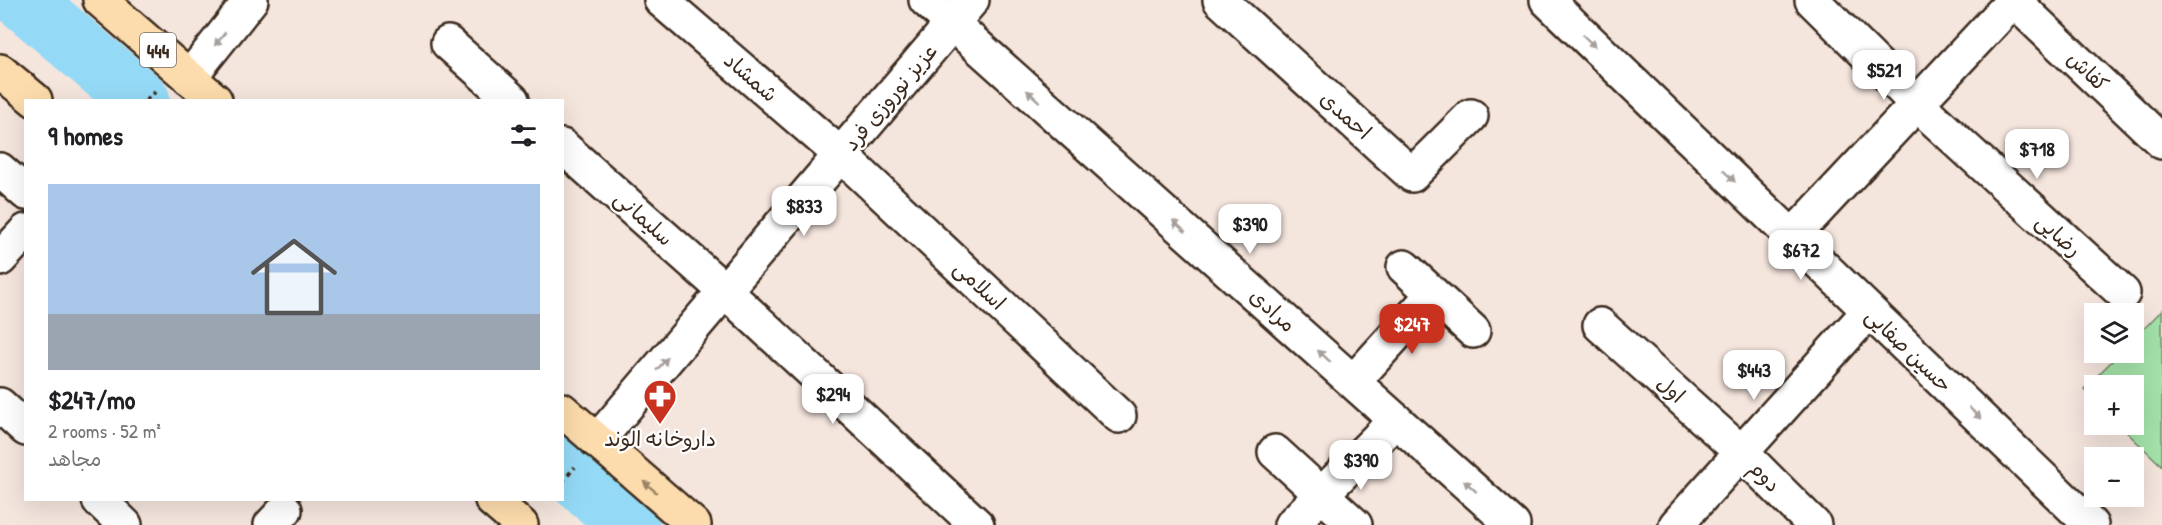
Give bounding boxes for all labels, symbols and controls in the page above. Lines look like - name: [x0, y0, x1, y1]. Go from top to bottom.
- one-way arrow: [213, 31, 226, 47]
- road number: 444: [140, 33, 176, 67]
- one-way arrow: [1581, 33, 1595, 47]
- street label: عزیز نوروزی فرد: [836, 37, 944, 157]
- street label: کفاش: [2061, 44, 2115, 98]
- street label: شمشاد: [718, 46, 784, 108]
- pin: $521: [1848, 50, 1920, 101]
- text: $521: [1866, 56, 1902, 83]
- street label: احمدی: [1314, 84, 1378, 146]
- one-way arrow: [1026, 90, 1041, 103]
- text: 9 homes: [48, 118, 123, 153]
- icon: filters: [507, 119, 540, 152]
- pin: $718: [2001, 129, 2073, 180]
- text: $718: [2019, 135, 2055, 162]
- one-way arrow: [1722, 169, 1737, 183]
- street label: سلیمانی: [608, 184, 680, 252]
- pin: $833: [768, 186, 840, 237]
- text: $833: [786, 192, 822, 219]
- pin: $390: [1214, 204, 1286, 255]
- street label: رضایی: [2030, 207, 2088, 263]
- text: $390: [1232, 210, 1268, 237]
- one-way arrow: [1172, 220, 1187, 233]
- icon: home: [240, 223, 348, 331]
- pin: $672: [1765, 230, 1837, 281]
- text: $672: [1782, 236, 1820, 263]
- street label: اسلامی: [948, 254, 1012, 316]
- street label: مرادی: [1244, 282, 1302, 338]
- street label: حسین صفایی: [1859, 301, 1959, 399]
- map controls: [2084, 303, 2144, 507]
- button: layers: [2084, 303, 2144, 363]
- pin: $247: [1376, 304, 1448, 355]
- text: $247: [1394, 310, 1430, 337]
- one-way arrow: [1317, 350, 1332, 363]
- pin: $443: [1718, 350, 1790, 401]
- text: $443: [1737, 356, 1771, 383]
- one-way arrow: [655, 357, 668, 372]
- street label: اول: [1651, 369, 1691, 409]
- pin: $294: [797, 374, 869, 425]
- button: +: [2084, 375, 2144, 435]
- pharmacy icon: داروخانه الوند: [642, 378, 678, 425]
- text: $294: [816, 380, 850, 407]
- text: $247/mo: [48, 382, 135, 417]
- one-way arrow: [1968, 406, 1982, 420]
- text: 2 rooms · 52 m²: [48, 417, 161, 444]
- place label: داروخانه الوند: [604, 424, 716, 453]
- pin: $390: [1325, 440, 1397, 491]
- text: مجاهد: [48, 445, 101, 472]
- text: $390: [1343, 446, 1379, 473]
- button: −: [2084, 447, 2144, 507]
- street label: دوم: [1741, 454, 1787, 500]
- one-way arrow: [1462, 479, 1477, 493]
- one-way arrow: [643, 481, 658, 494]

